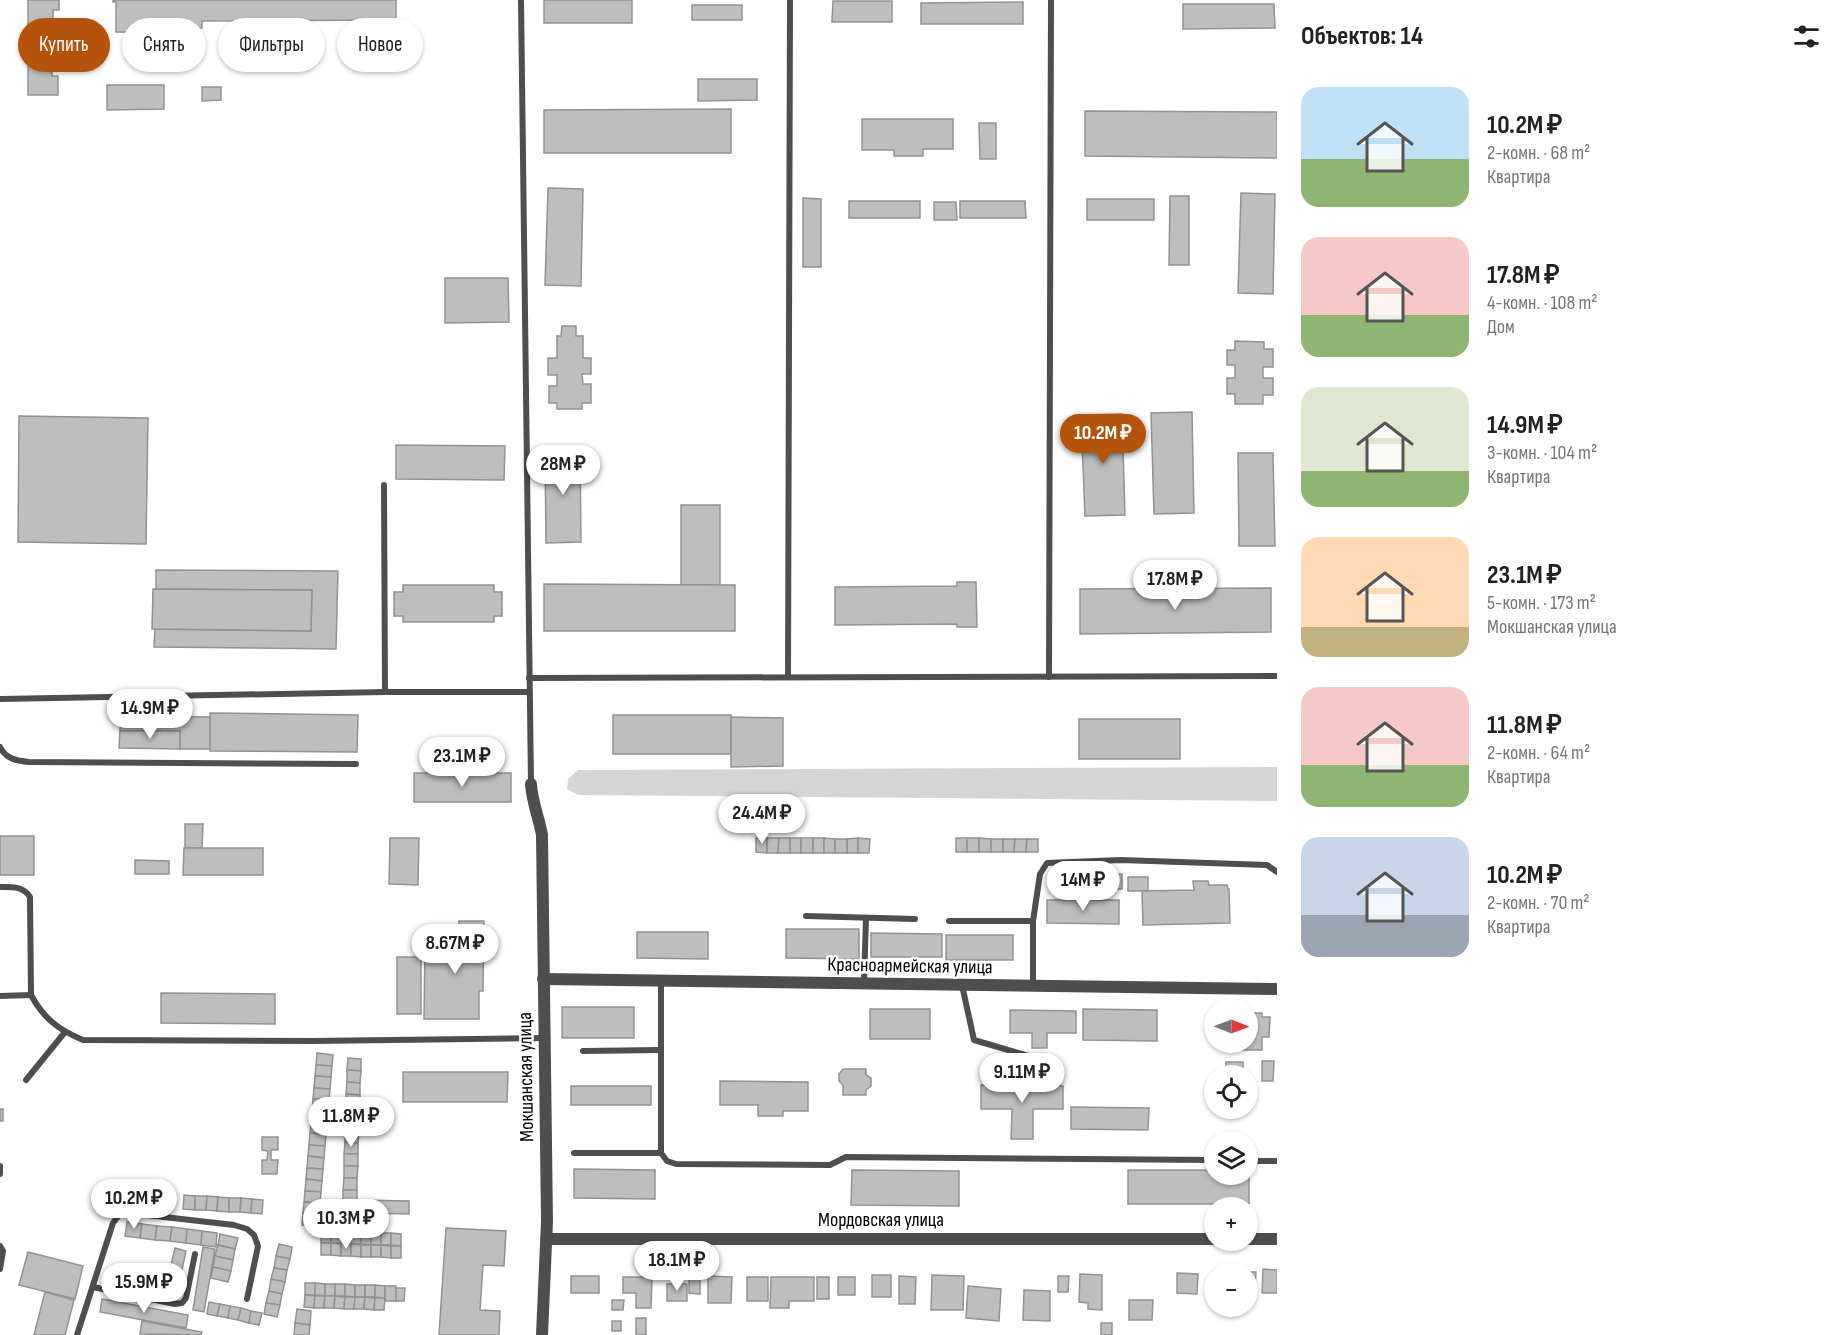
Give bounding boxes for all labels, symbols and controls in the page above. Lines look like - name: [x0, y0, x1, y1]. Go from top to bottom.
- chip: Купить: [18, 18, 110, 72]
- chip: Снять: [122, 18, 206, 72]
- chip: Фильтры: [218, 18, 325, 72]
- chip: Новое: [337, 18, 423, 72]
- icon: filters: [1790, 20, 1823, 53]
- text: Объектов: 14: [1301, 21, 1423, 52]
- text: 10.2M ₽: [1487, 110, 1562, 141]
- icon: home: [1349, 111, 1421, 183]
- text: 2-комн. · 68 m²: [1487, 141, 1590, 165]
- text: Квартира: [1487, 165, 1551, 189]
- text: 17.8M ₽: [1487, 260, 1560, 291]
- icon: home: [1349, 261, 1421, 333]
- text: 4-комн. · 108 m²: [1487, 291, 1598, 315]
- text: Дом: [1487, 315, 1515, 339]
- text: 14.9M ₽: [1487, 410, 1563, 441]
- icon: home: [1349, 411, 1421, 483]
- pin: 10.2M ₽: [1048, 414, 1158, 465]
- text: 10.2M ₽: [1074, 421, 1132, 445]
- text: 3-комн. · 104 m²: [1487, 441, 1597, 465]
- pin: 28M ₽: [521, 445, 605, 496]
- text: 28M ₽: [540, 452, 586, 476]
- text: Квартира: [1487, 465, 1551, 489]
- pin: 17.8M ₽: [1120, 560, 1230, 611]
- text: 23.1M ₽: [1487, 560, 1562, 591]
- icon: home: [1349, 561, 1421, 633]
- text: 17.8M ₽: [1147, 567, 1203, 591]
- text: 5-комн. · 173 m²: [1487, 591, 1596, 615]
- text: Мокшанская улица: [1487, 615, 1617, 639]
- pin: 14.9M ₽: [95, 689, 205, 740]
- text: 14.9M ₽: [121, 696, 179, 720]
- text: 11.8M ₽: [1487, 710, 1562, 741]
- icon: home: [1349, 711, 1421, 783]
- pin: 23.1M ₽: [407, 737, 517, 788]
- text: 2-комн. · 64 m²: [1487, 741, 1590, 765]
- text: 23.1M ₽: [433, 744, 491, 768]
- text: Квартира: [1487, 765, 1551, 789]
- pin: 24.4M ₽: [707, 794, 817, 845]
- text: 24.4M ₽: [732, 801, 792, 825]
- text: 10.2M ₽: [1487, 860, 1562, 891]
- pin: 14M ₽: [1041, 861, 1125, 912]
- icon: home: [1349, 861, 1421, 933]
- text: 14M ₽: [1061, 868, 1105, 892]
- text: 2-комн. · 70 m²: [1487, 891, 1590, 915]
- text: Квартира: [1487, 915, 1551, 939]
- pin: 8.67M ₽: [400, 924, 510, 975]
- text: 8.67M ₽: [425, 931, 485, 955]
- street label: Красноармейская улица: [827, 953, 993, 979]
- north arrow: [1204, 999, 1258, 1053]
- map controls: [1204, 999, 1258, 1317]
- street label: Мокшанская улица: [513, 1012, 539, 1142]
- pin: 9.11M ₽: [967, 1053, 1077, 1104]
- text: 9.11M ₽: [994, 1060, 1050, 1084]
- button: locate: [1204, 1065, 1258, 1119]
- pin: 11.8M ₽: [296, 1097, 406, 1148]
- text: 11.8M ₽: [322, 1104, 380, 1128]
- button: layers: [1204, 1131, 1258, 1185]
- pin: 10.2M ₽: [79, 1179, 189, 1230]
- text: 10.2M ₽: [105, 1186, 163, 1210]
- button: +: [1204, 1197, 1258, 1251]
- pin: 10.3M ₽: [291, 1199, 401, 1250]
- text: 10.3M ₽: [317, 1206, 375, 1230]
- street label: Мордовская улица: [818, 1208, 944, 1232]
- pin: 18.1M ₽: [622, 1241, 732, 1292]
- text: 18.1M ₽: [648, 1248, 706, 1272]
- pin: 15.9M ₽: [89, 1263, 199, 1314]
- button: −: [1204, 1263, 1258, 1317]
- text: 15.9M ₽: [115, 1270, 173, 1294]

